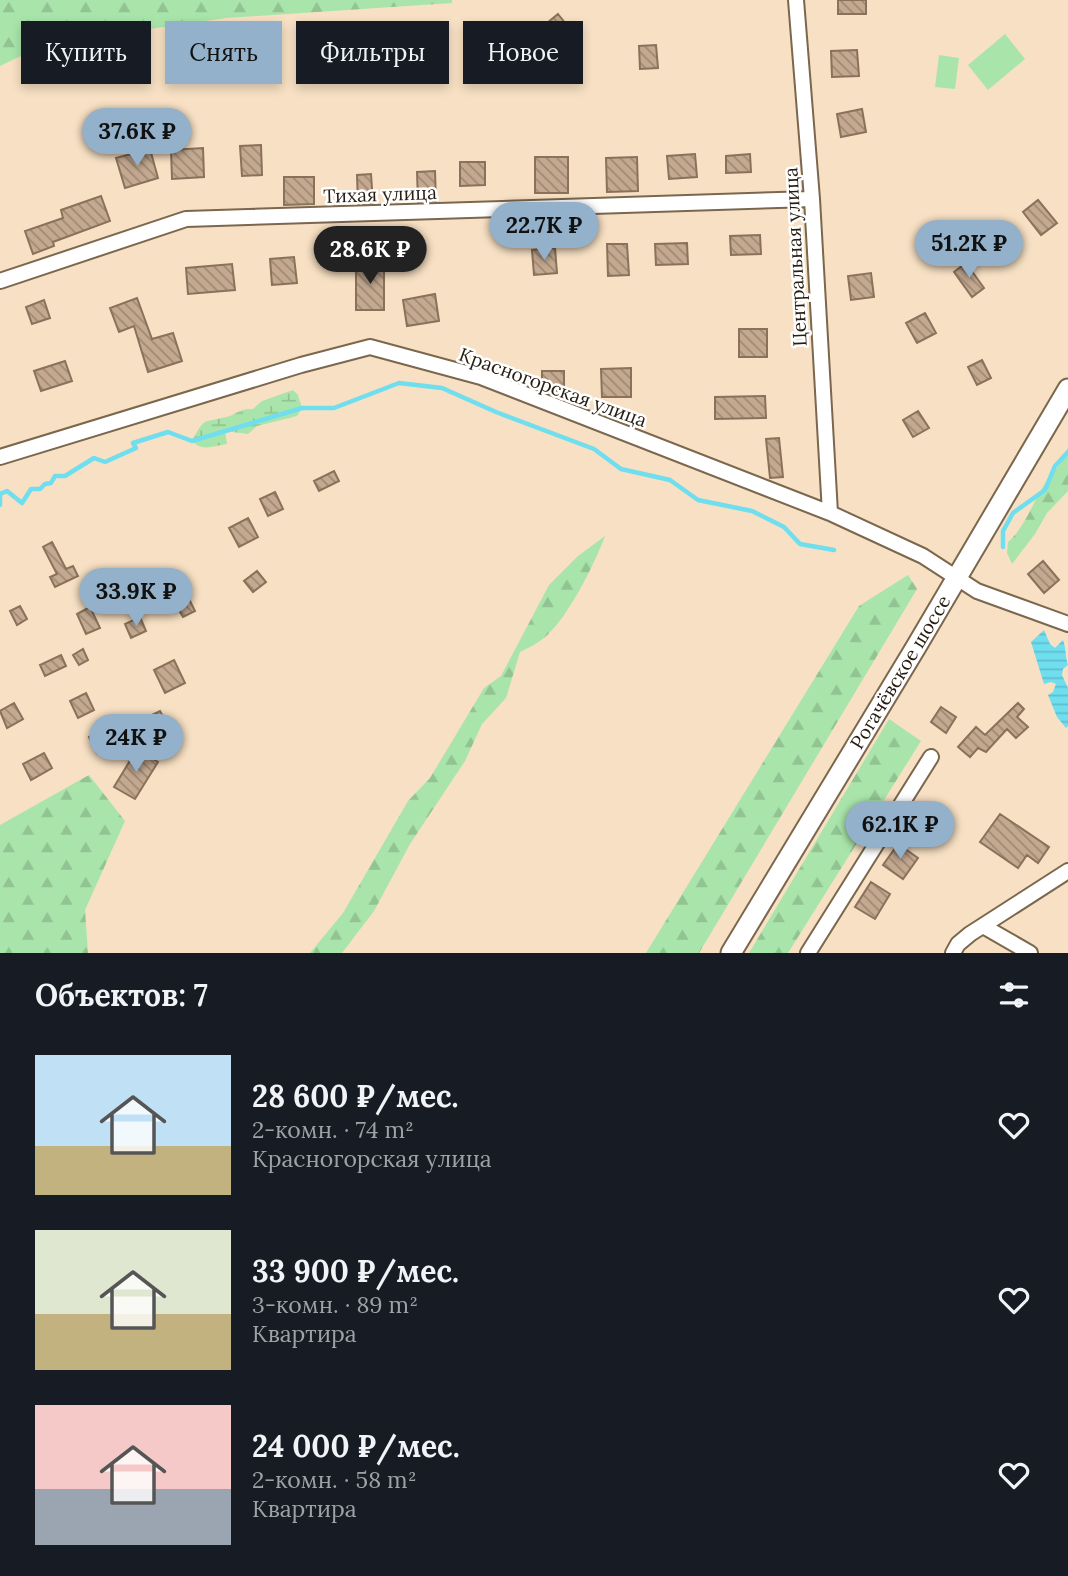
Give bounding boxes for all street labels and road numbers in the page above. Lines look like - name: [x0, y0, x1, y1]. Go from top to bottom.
- street label: Центральная улица: [778, 167, 812, 347]
- street label: Тихая улица: [323, 180, 437, 208]
- street label: Красногорская улица: [456, 342, 650, 432]
- street label: Рогачёвское шоссе: [845, 591, 955, 753]

